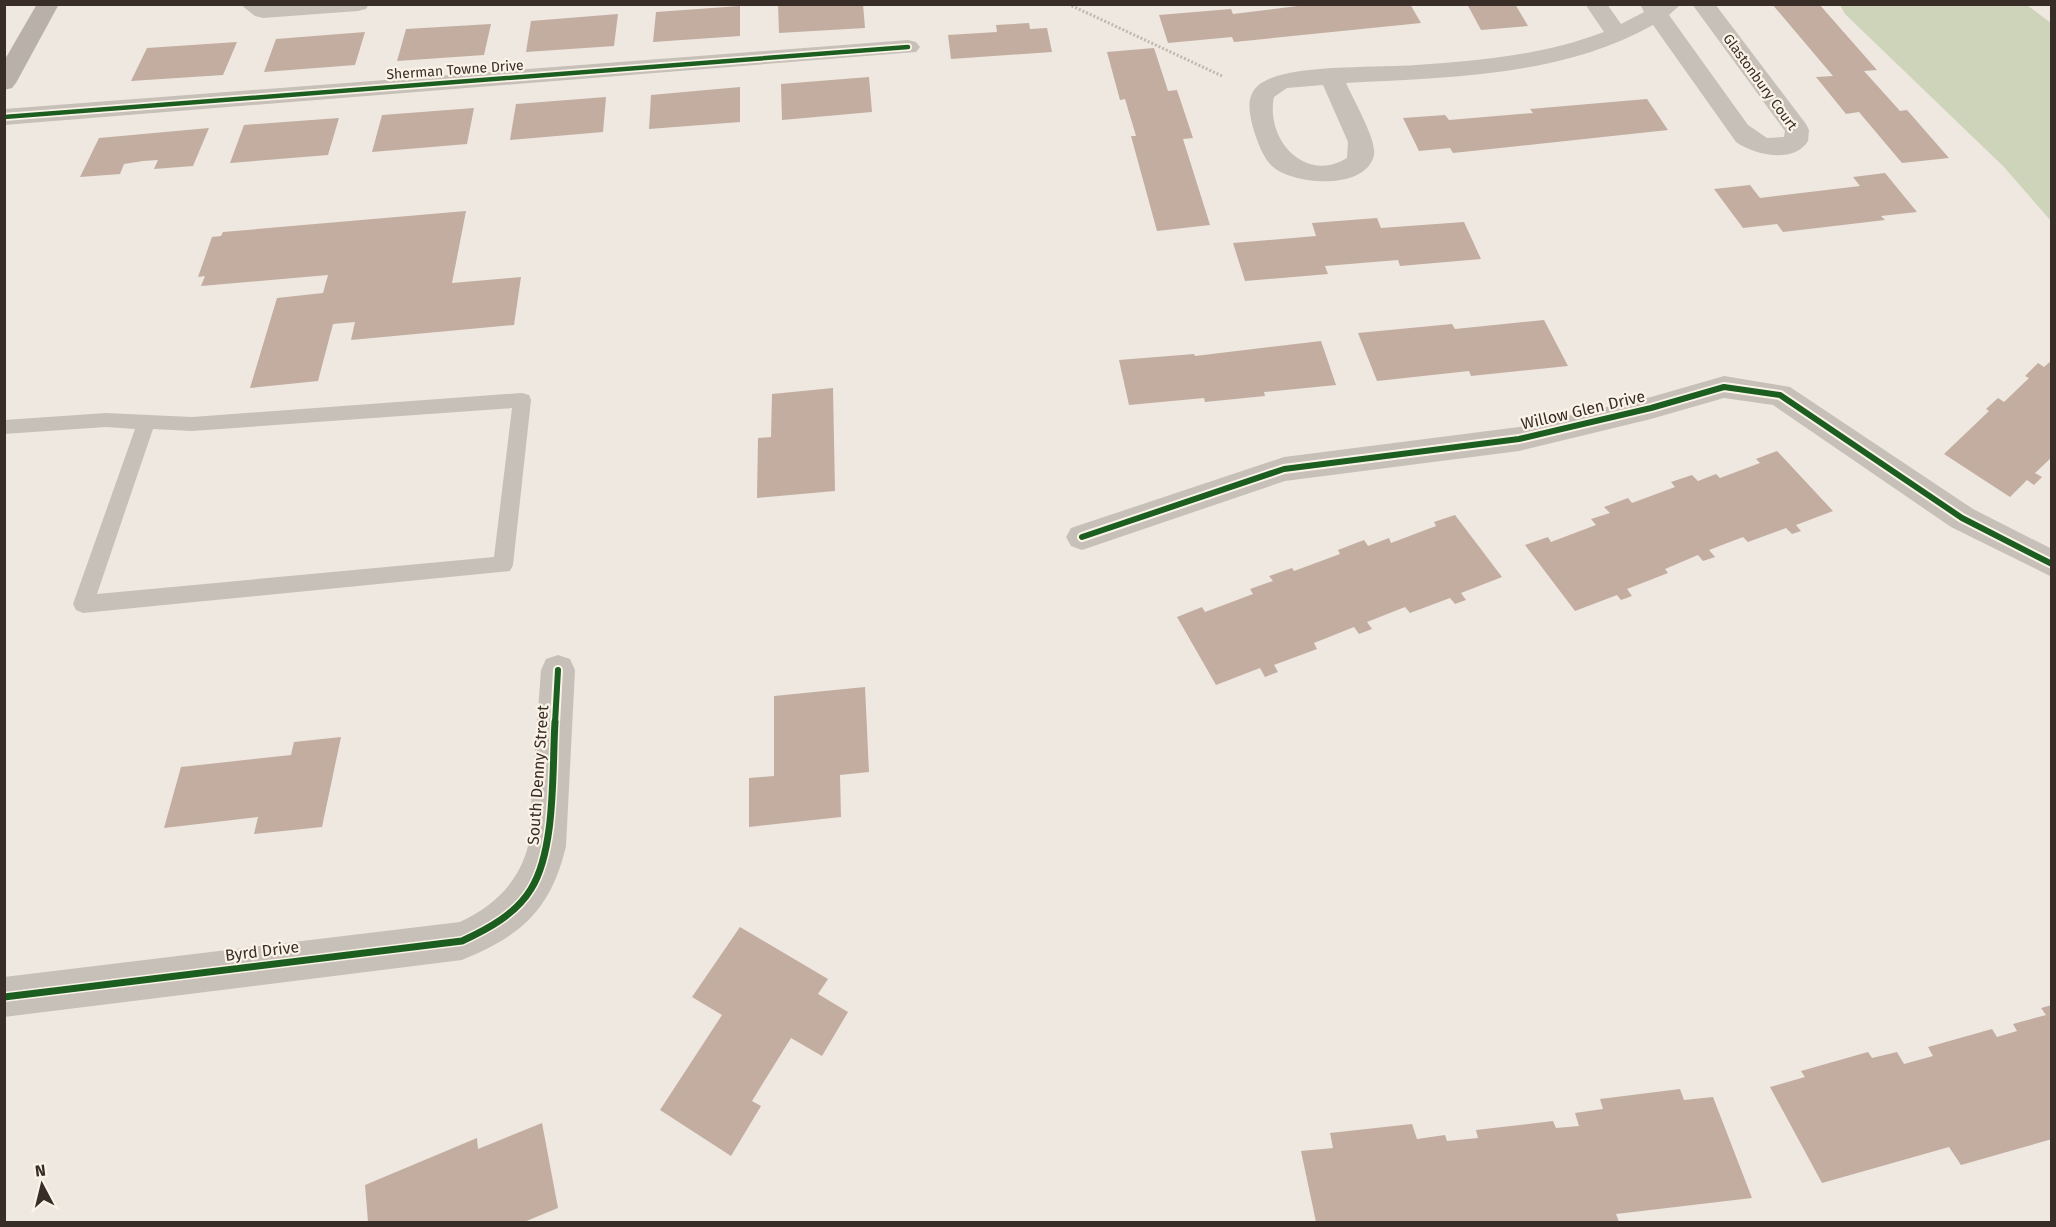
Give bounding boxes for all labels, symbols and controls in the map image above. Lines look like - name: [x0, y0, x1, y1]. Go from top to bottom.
- street label: Glastonbury Court: [1719, 31, 1801, 134]
- street label: Sherman Towne Drive: [386, 57, 524, 83]
- street label: Willow Glen Drive: [1519, 386, 1647, 434]
- street label: South Denny Street: [524, 704, 552, 845]
- street label: Byrd Drive: [224, 937, 300, 965]
- north arrow: [12, 1155, 72, 1215]
- text: N: [34, 1161, 47, 1181]

